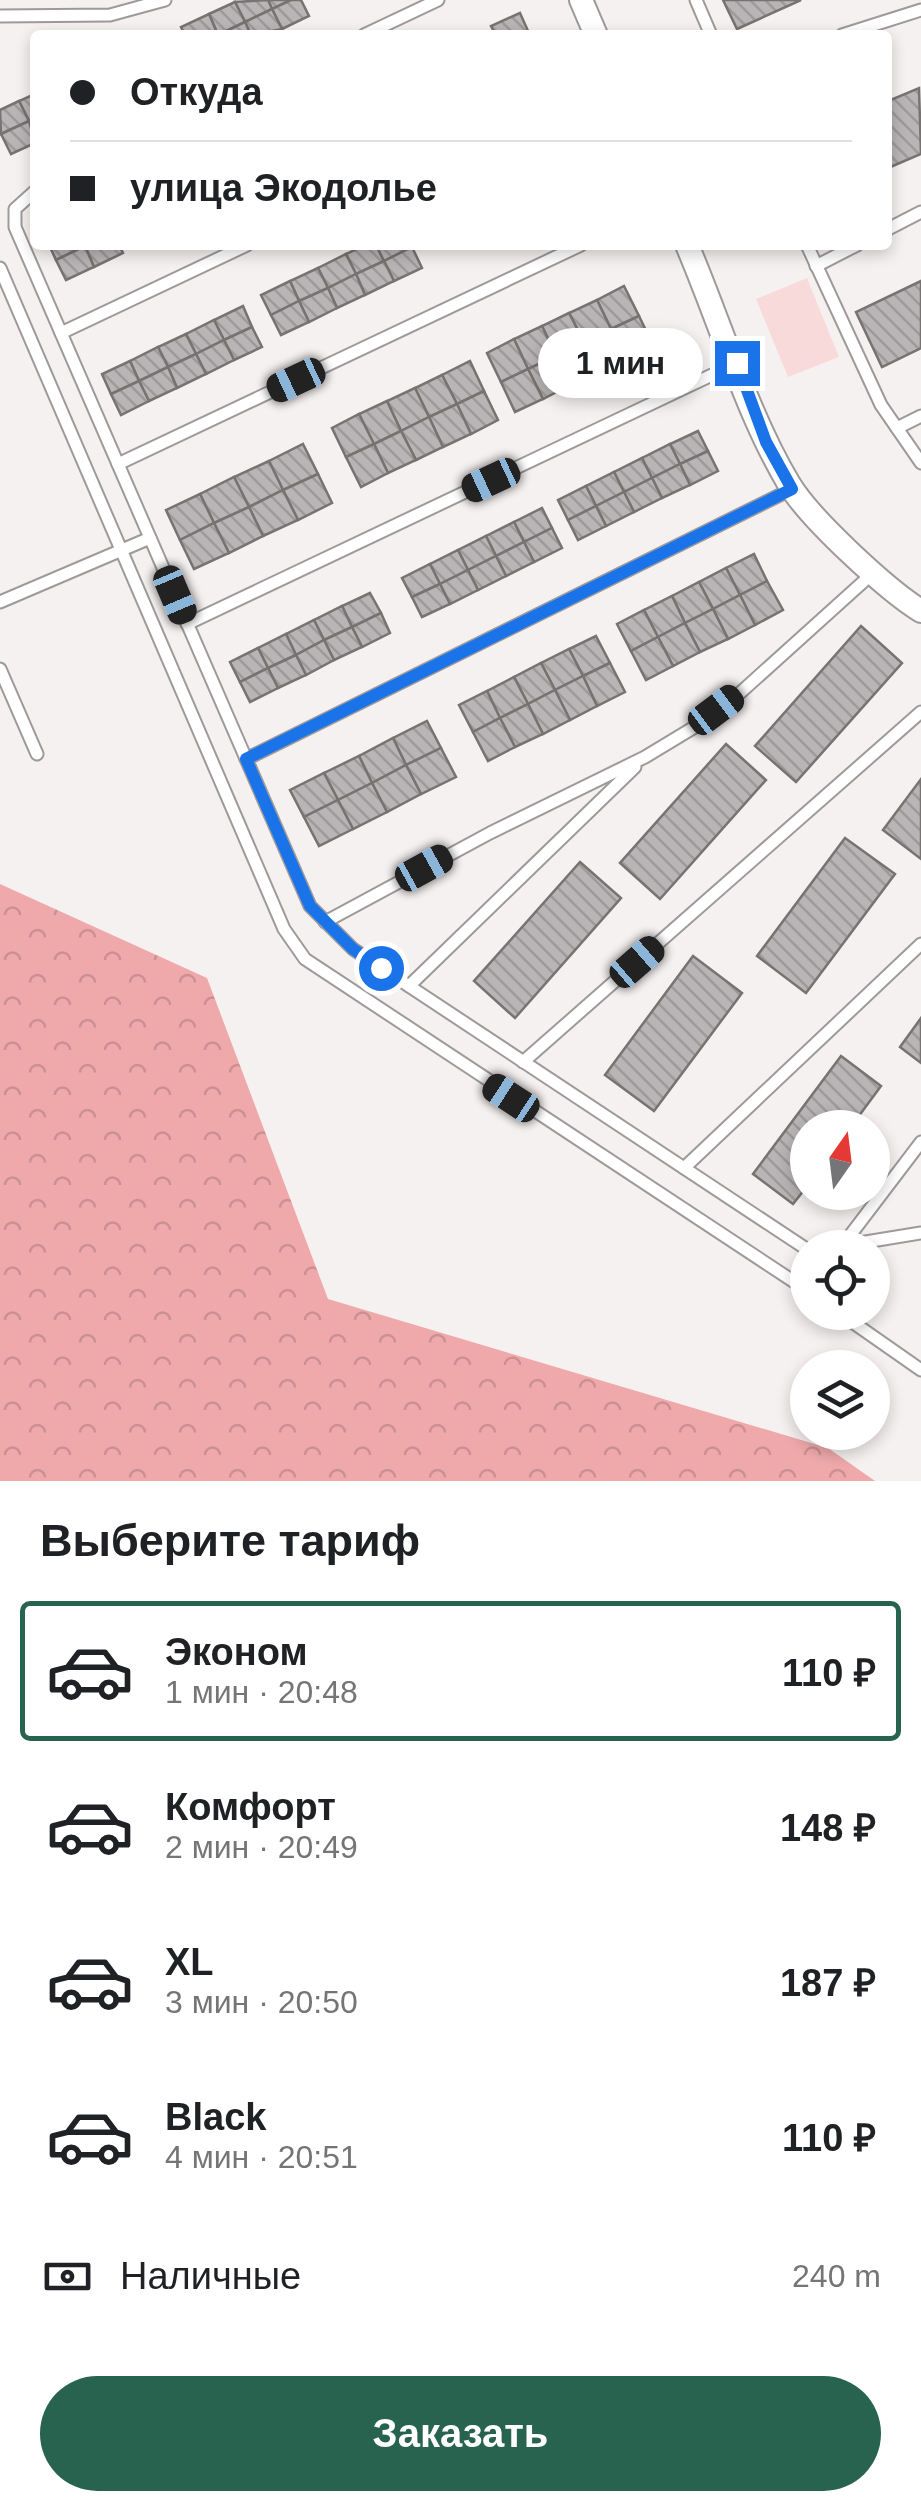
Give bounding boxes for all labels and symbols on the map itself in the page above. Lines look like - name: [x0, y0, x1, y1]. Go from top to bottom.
- callout: 1 мин: [537, 328, 702, 398]
- route end: [715, 341, 760, 386]
- car: [262, 354, 330, 406]
- car: [457, 454, 525, 506]
- car: [149, 562, 201, 628]
- car: [683, 680, 749, 740]
- car: [390, 840, 458, 896]
- car: [605, 931, 669, 993]
- route start: [359, 946, 404, 991]
- car: [478, 1069, 544, 1127]
- north arrow: [790, 1110, 890, 1210]

